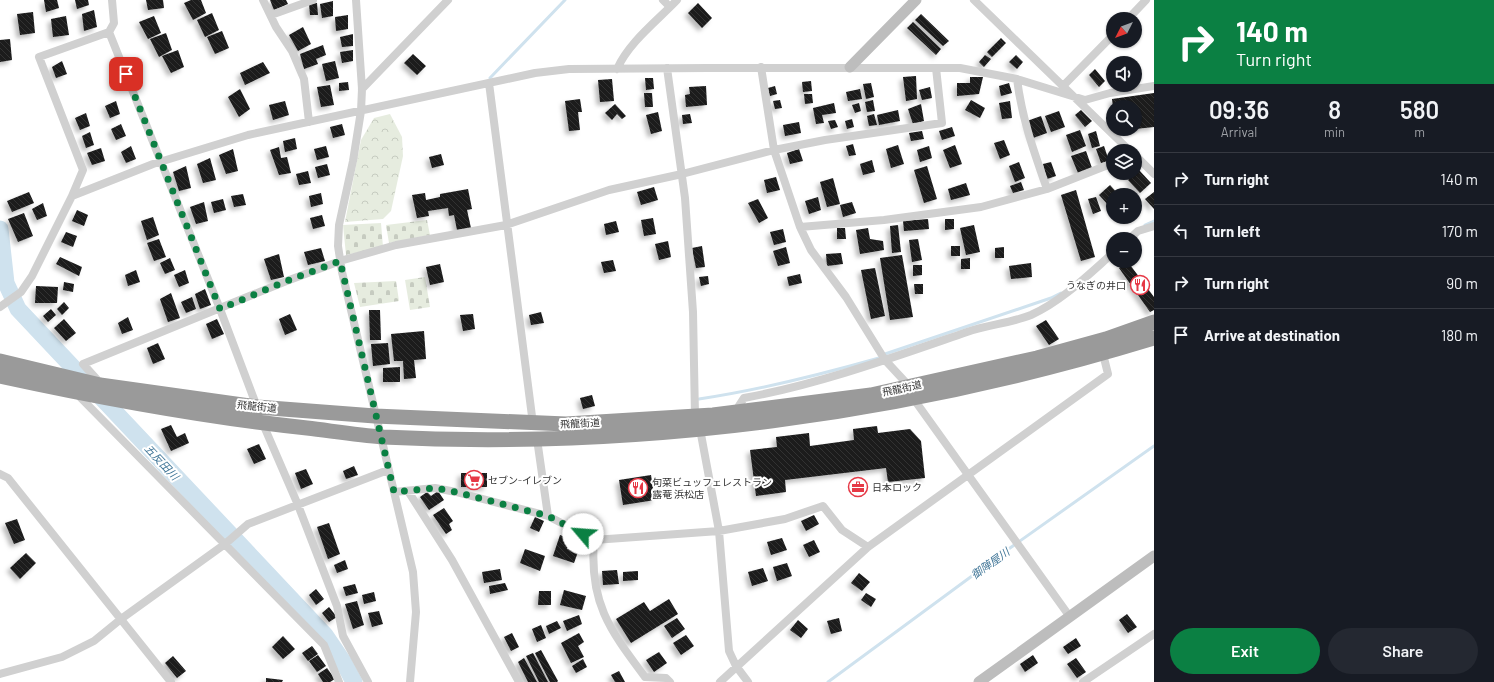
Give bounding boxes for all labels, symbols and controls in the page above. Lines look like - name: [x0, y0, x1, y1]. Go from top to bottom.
- north arrow: [1106, 12, 1142, 48]
- map controls: [1106, 12, 1142, 268]
- text: 140 m: [1236, 14, 1308, 48]
- icon: right: [1170, 16, 1222, 68]
- text: Turn right: [1236, 48, 1312, 70]
- button: sound: [1106, 56, 1142, 92]
- pin: [109, 57, 143, 91]
- icon: arrive: [115, 63, 137, 85]
- text: 09:36: [1209, 95, 1269, 124]
- text: 8: [1328, 95, 1341, 124]
- text: 580: [1400, 95, 1439, 124]
- button: search: [1106, 100, 1142, 136]
- text: Arrival: [1221, 124, 1257, 140]
- text: min: [1324, 124, 1345, 140]
- text: m: [1414, 124, 1425, 140]
- button: layers: [1106, 144, 1142, 180]
- icon: right: [1170, 168, 1192, 190]
- text: Turn right: [1204, 170, 1269, 188]
- text: 140 m: [1441, 170, 1478, 188]
- button: +: [1106, 188, 1142, 224]
- icon: left: [1170, 220, 1192, 242]
- text: Turn left: [1204, 222, 1260, 240]
- text: 170 m: [1442, 222, 1478, 240]
- button: −: [1106, 232, 1142, 268]
- icon: right: [1170, 272, 1192, 294]
- restaurant icon: うなぎの井口: [1129, 274, 1151, 296]
- text: Turn right: [1204, 274, 1269, 292]
- text: 90 m: [1446, 274, 1478, 292]
- place label: うなぎの井口: [1066, 279, 1126, 291]
- icon: arrive: [1170, 324, 1192, 346]
- text: Arrive at destination: [1204, 326, 1340, 344]
- text: 180 m: [1441, 326, 1478, 344]
- street label: 飛龍街道: [881, 378, 923, 398]
- street label: 飛龍街道: [236, 398, 278, 414]
- street label: 飛龍街道: [560, 416, 600, 430]
- water label: 五反田川: [142, 441, 182, 483]
- supermarket icon: セブン-イレブン: [463, 469, 485, 491]
- place label: セブン-イレブン: [488, 474, 562, 486]
- place label: 旬菜ビュッフェレストラン 露菴 浜松店: [652, 476, 772, 500]
- office icon: 日本ロック: [847, 476, 869, 498]
- restaurant icon: 旬菜ビュッフェレストラン 露菴 浜松店: [627, 477, 649, 499]
- place label: 日本ロック: [872, 481, 922, 493]
- position arrow: [562, 513, 604, 555]
- water label: 御陣屋川: [968, 544, 1012, 581]
- button: Exit: [1170, 628, 1320, 674]
- button: Share: [1328, 628, 1478, 674]

